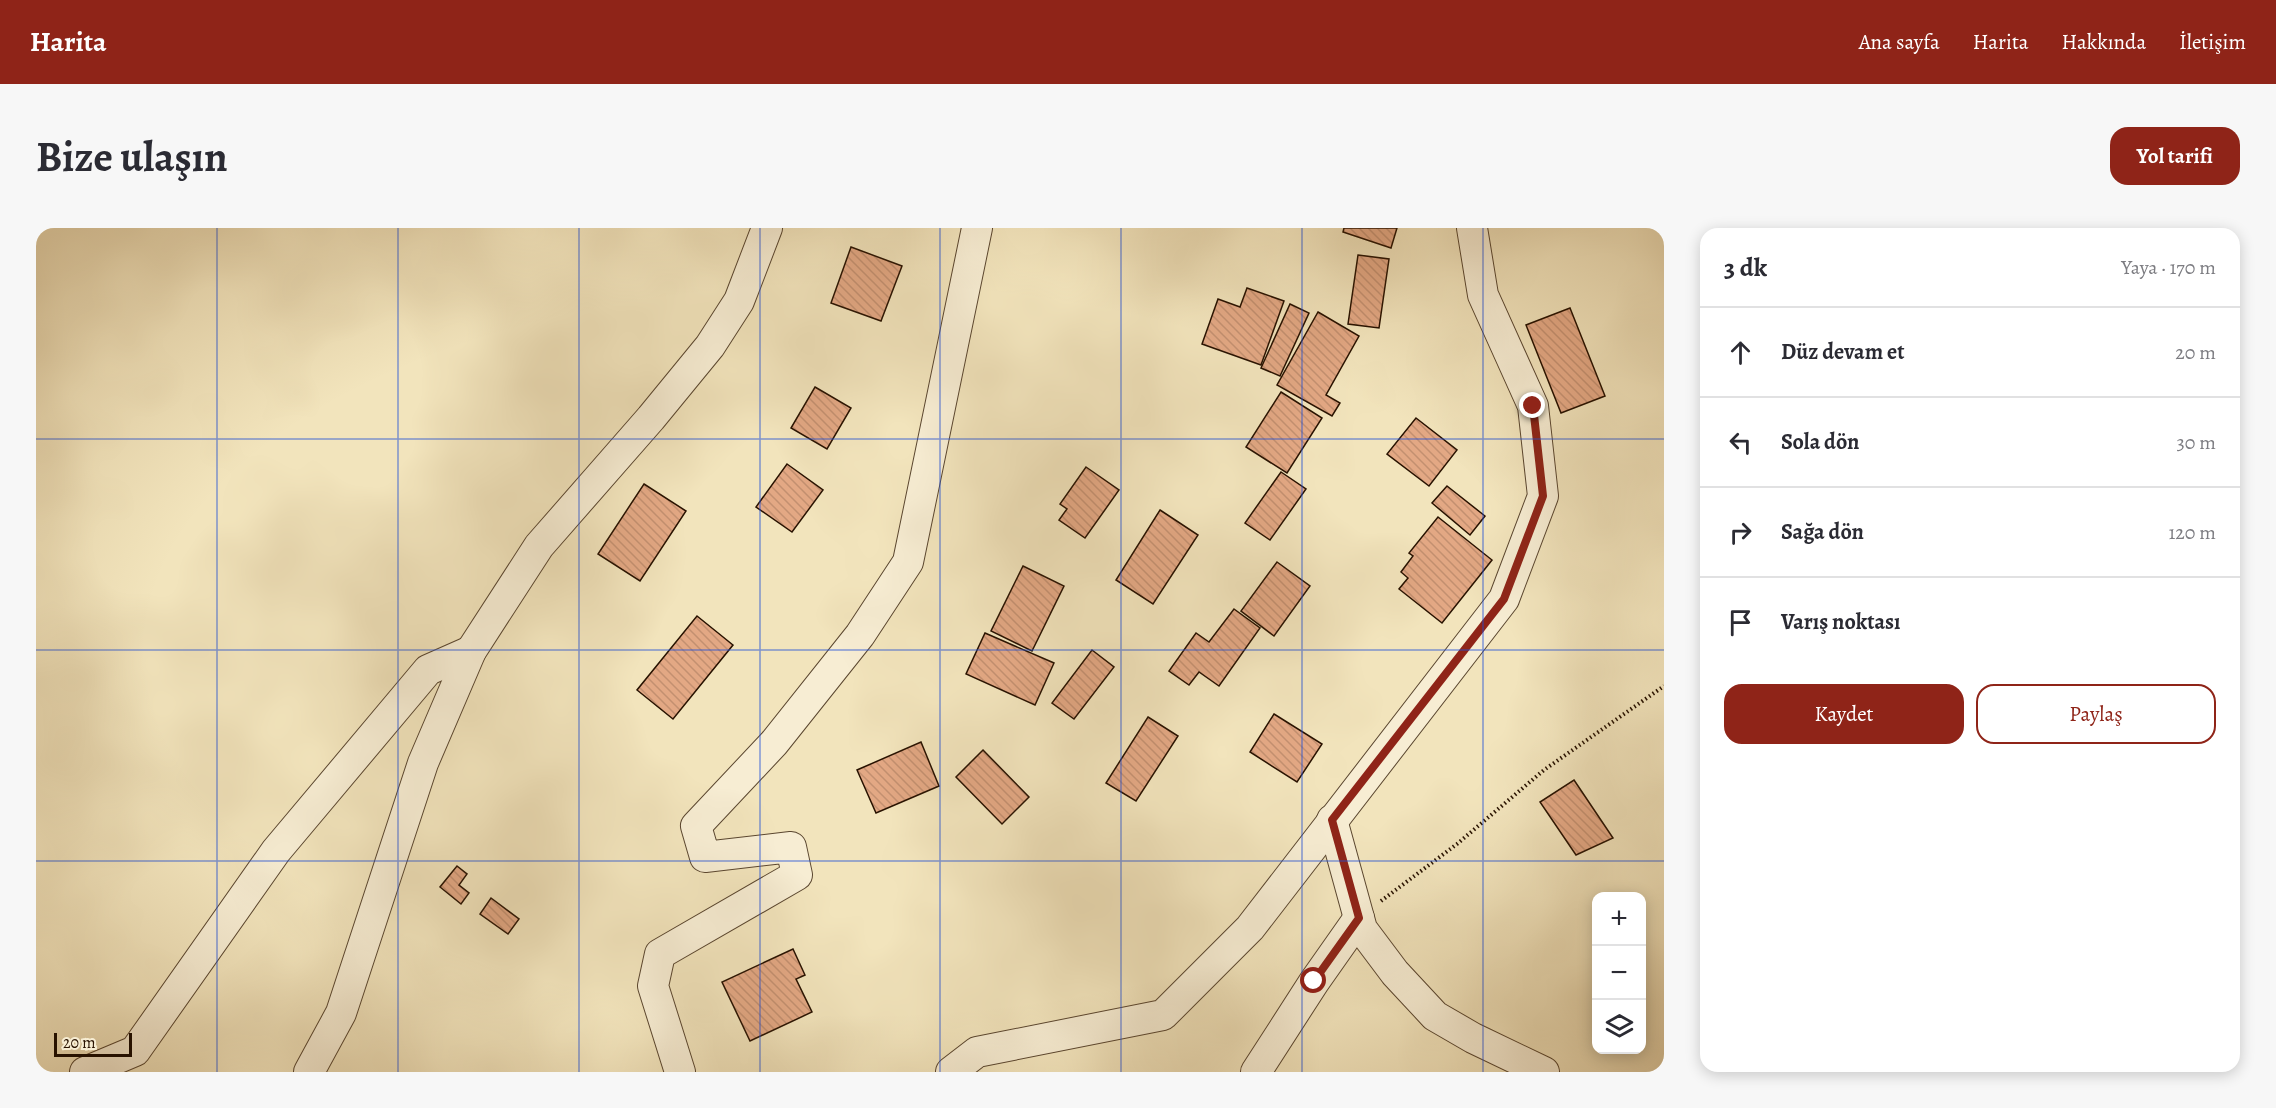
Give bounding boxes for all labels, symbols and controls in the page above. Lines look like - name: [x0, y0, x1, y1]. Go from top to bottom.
- text: Harita: [30, 23, 107, 61]
- text: Ana sayfa: [1859, 28, 1940, 56]
- text: Harita: [1973, 28, 2029, 56]
- text: Hakkında: [2062, 28, 2146, 56]
- text: İletişim: [2179, 28, 2246, 56]
- button: Yol tarifi: [2110, 127, 2240, 185]
- text: Bize ulaşın: [36, 128, 228, 185]
- text: 3 dk: [1724, 250, 1767, 285]
- text: Yaya · 170 m: [2121, 254, 2216, 281]
- icon: ahead: [1724, 336, 1757, 369]
- text: Düz devam et: [1781, 337, 1904, 367]
- text: 20 m: [2175, 339, 2216, 366]
- route end: [1519, 392, 1545, 418]
- icon: left: [1724, 426, 1757, 459]
- text: Sola dön: [1781, 427, 1859, 457]
- text: 30 m: [2176, 429, 2216, 456]
- icon: right: [1724, 516, 1757, 549]
- text: Sağa dön: [1781, 517, 1864, 547]
- text: 120 m: [2168, 519, 2216, 546]
- icon: arrive: [1724, 606, 1757, 639]
- text: Varış noktası: [1781, 607, 1900, 637]
- button: Kaydet: [1724, 684, 1964, 744]
- button: Paylaş: [1976, 684, 2216, 744]
- map controls: [1592, 892, 1646, 1054]
- button: +: [1592, 892, 1646, 946]
- button: −: [1592, 946, 1646, 1000]
- route start: [1300, 967, 1326, 993]
- button: layers: [1592, 1000, 1646, 1054]
- scale bar: [54, 1030, 132, 1058]
- text: 20 m: [63, 1032, 96, 1054]

